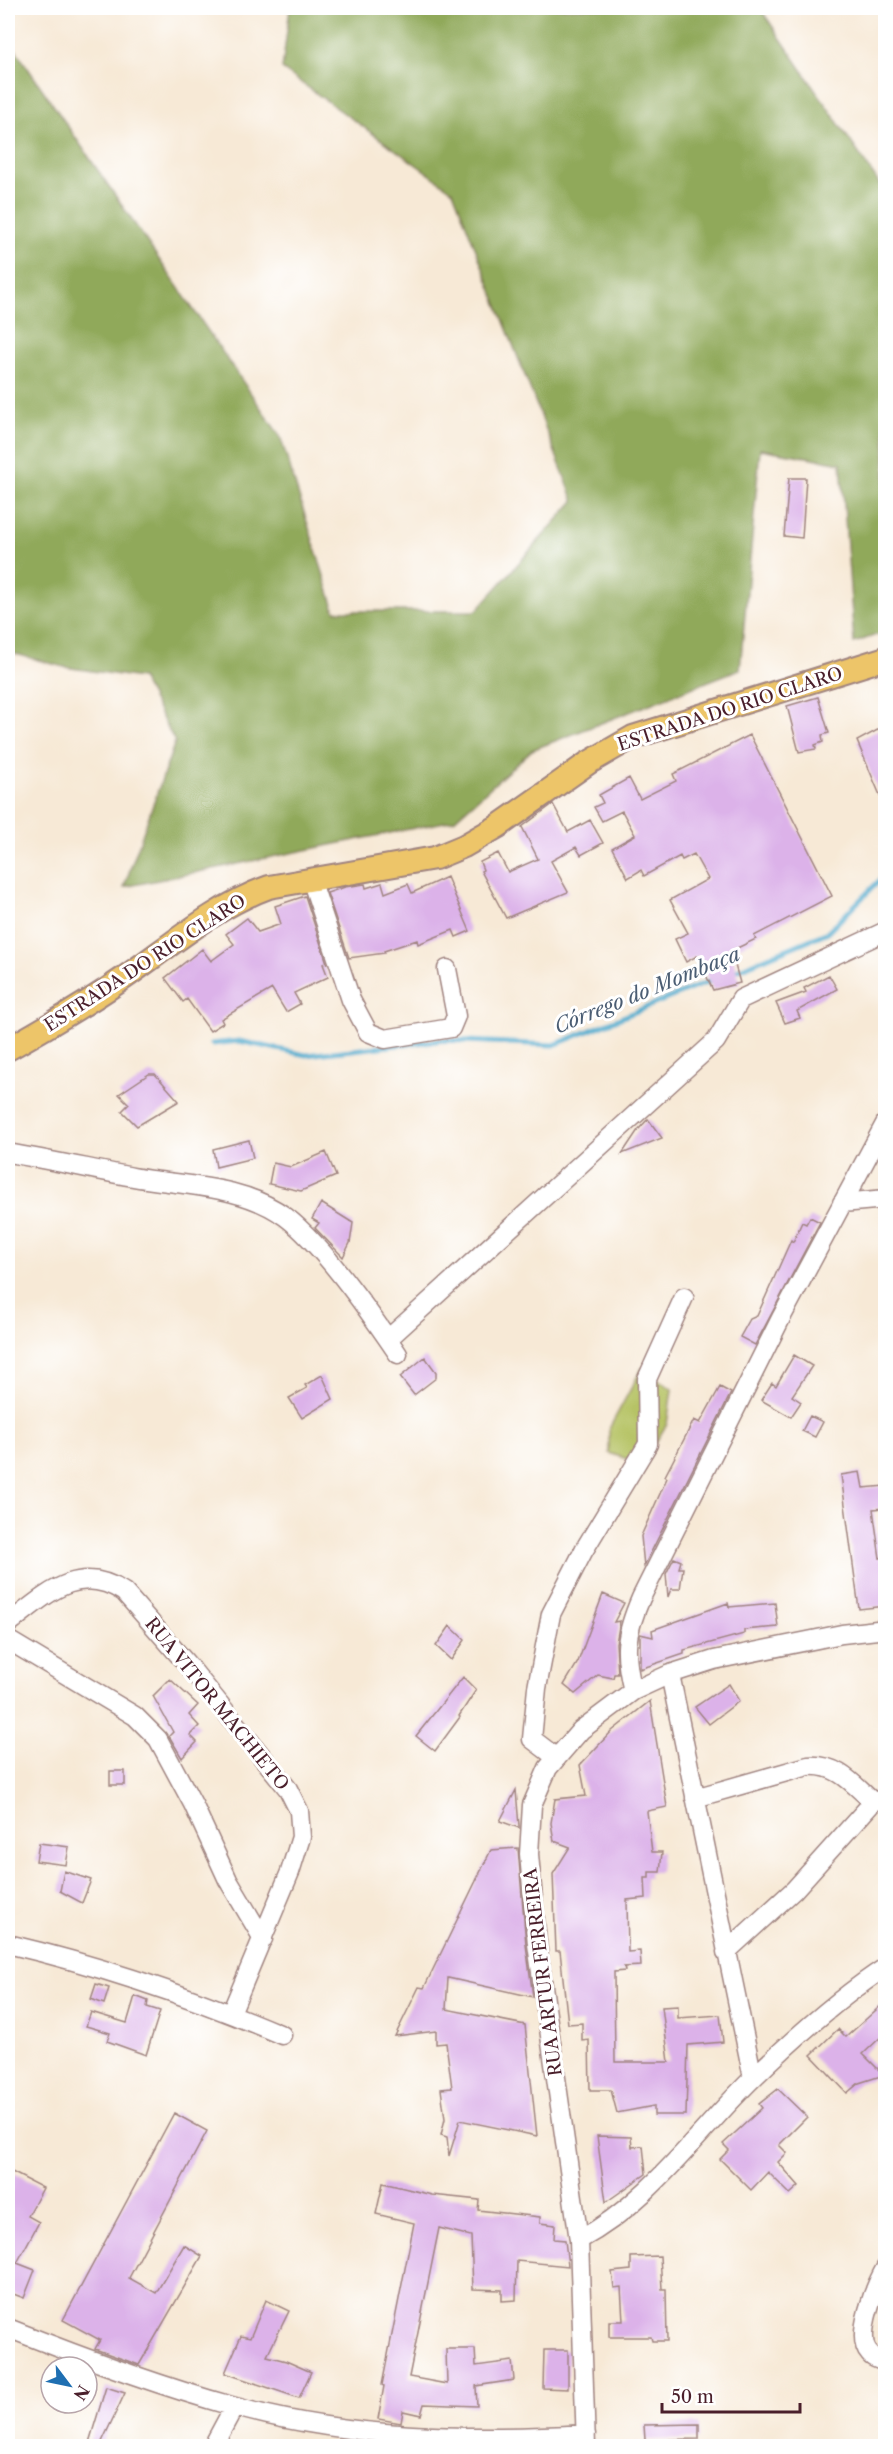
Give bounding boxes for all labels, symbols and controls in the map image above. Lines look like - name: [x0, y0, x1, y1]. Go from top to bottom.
- street label: ESTRADA DO RIO CLARO: [615, 662, 845, 756]
- street label: ESTRADA DO RIO CLARO: [40, 890, 250, 1036]
- water label: Córrego do Mombaça: [551, 942, 744, 1038]
- street label: RUA VITOR MACHIETO: [140, 1613, 294, 1795]
- street label: RUA ARTUR FERREIRA: [519, 1866, 567, 2077]
- north arrow: [39, 2355, 99, 2415]
- scale bar: [662, 2376, 800, 2414]
- text: N: [70, 2382, 94, 2404]
- text: 50 m: [671, 2386, 714, 2408]

